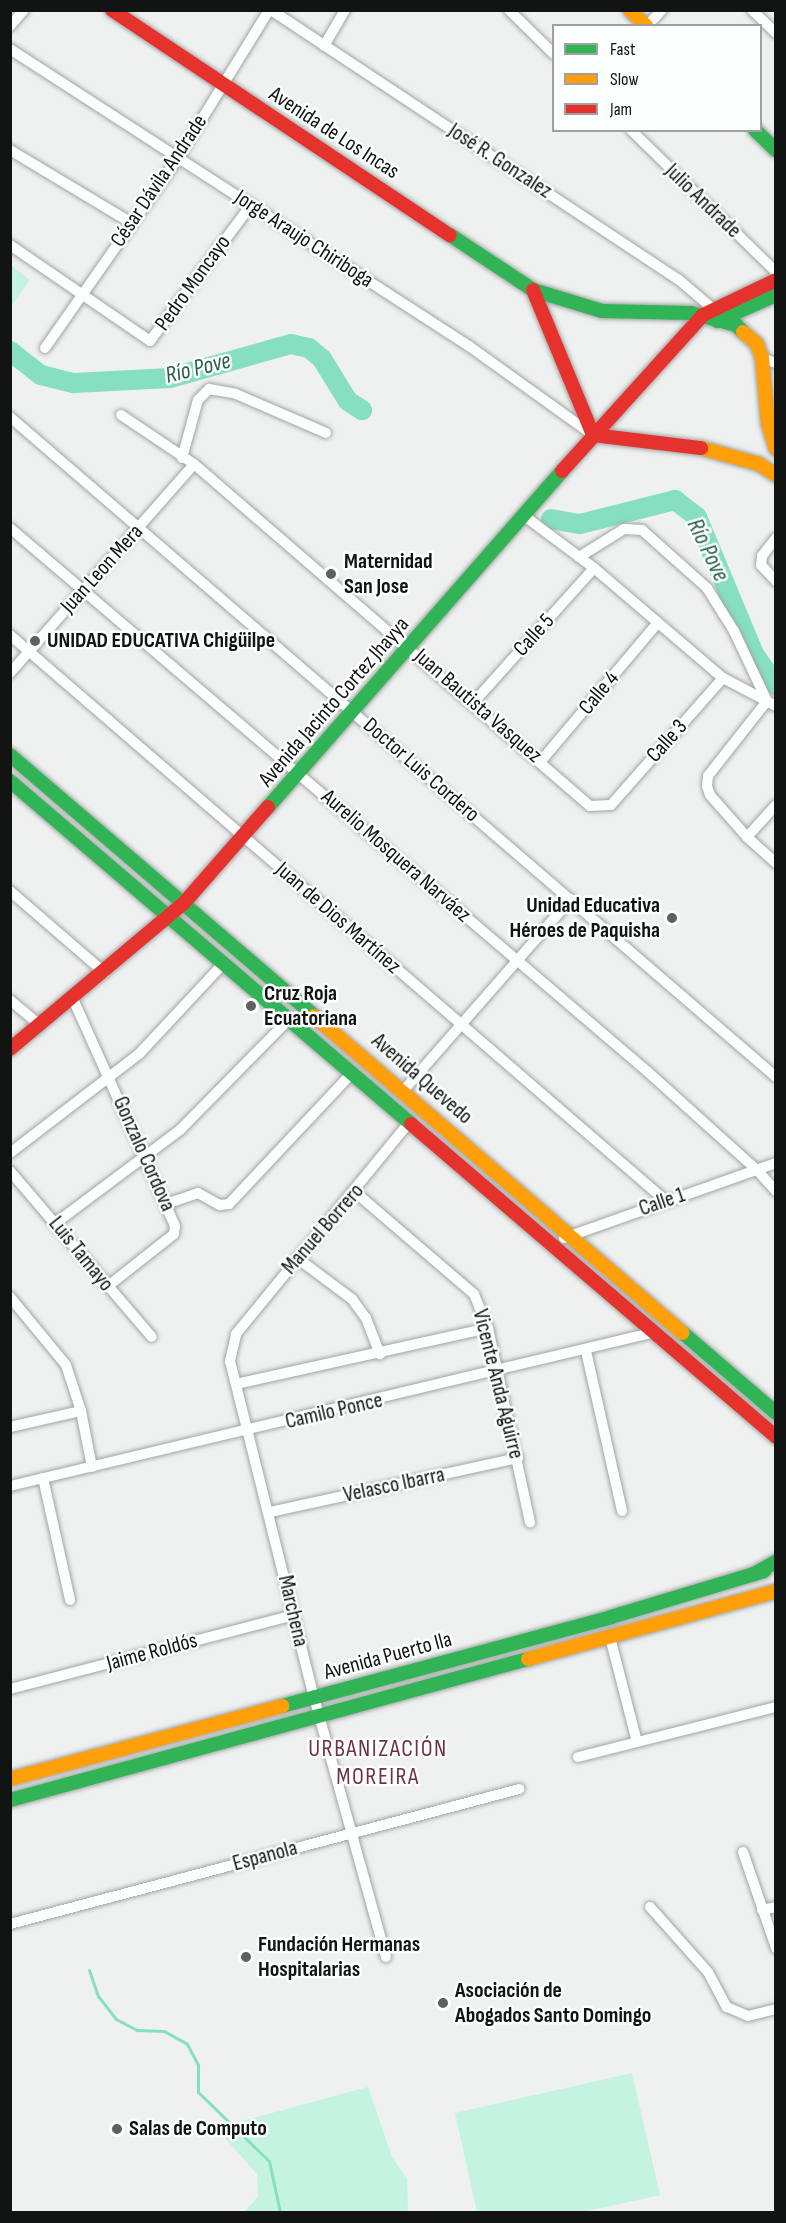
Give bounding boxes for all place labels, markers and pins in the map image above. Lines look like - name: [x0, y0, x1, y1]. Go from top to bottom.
- place label: Maternidad San Jose: [344, 548, 433, 600]
- marker: Maternidad San Jose: [322, 565, 340, 583]
- place label: UNIDAD EDUCATIVA Chigüilpe: [47, 628, 275, 654]
- marker: UNIDAD EDUCATIVA Chigüilpe: [28, 634, 42, 648]
- place label: Unidad Educativa Héroes de Paquisha: [509, 892, 660, 944]
- marker: Unidad Educativa Héroes de Paquisha: [665, 911, 679, 925]
- place label: Cruz Roja Ecuatoriana: [264, 980, 357, 1032]
- marker: Cruz Roja Ecuatoriana: [242, 997, 260, 1015]
- place label: Fundación Hermanas Hospitalarias: [258, 1931, 420, 1982]
- marker: Fundación Hermanas Hospitalarias: [239, 1950, 253, 1964]
- place label: Asociación de Abogados Santo Domingo: [455, 1977, 651, 2029]
- marker: Asociación de Abogados Santo Domingo: [436, 1996, 450, 2010]
- place label: Salas de Computo: [129, 2116, 267, 2142]
- marker: Salas de Computo: [110, 2122, 124, 2136]

